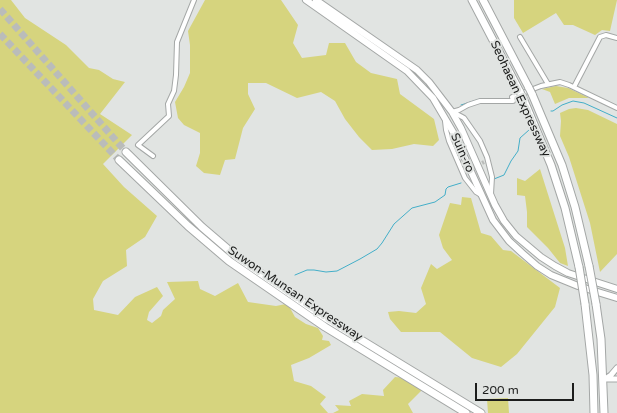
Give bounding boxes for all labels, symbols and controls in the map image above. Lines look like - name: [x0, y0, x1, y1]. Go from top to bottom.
- street label: Seohaean Expressway: [487, 39, 553, 159]
- street label: Suin-ro: [447, 131, 477, 175]
- street label: Suwon-Munsan Expressway: [225, 243, 365, 345]
- scale bar: [477, 375, 576, 401]
- text: 200 m: [482, 383, 519, 397]

